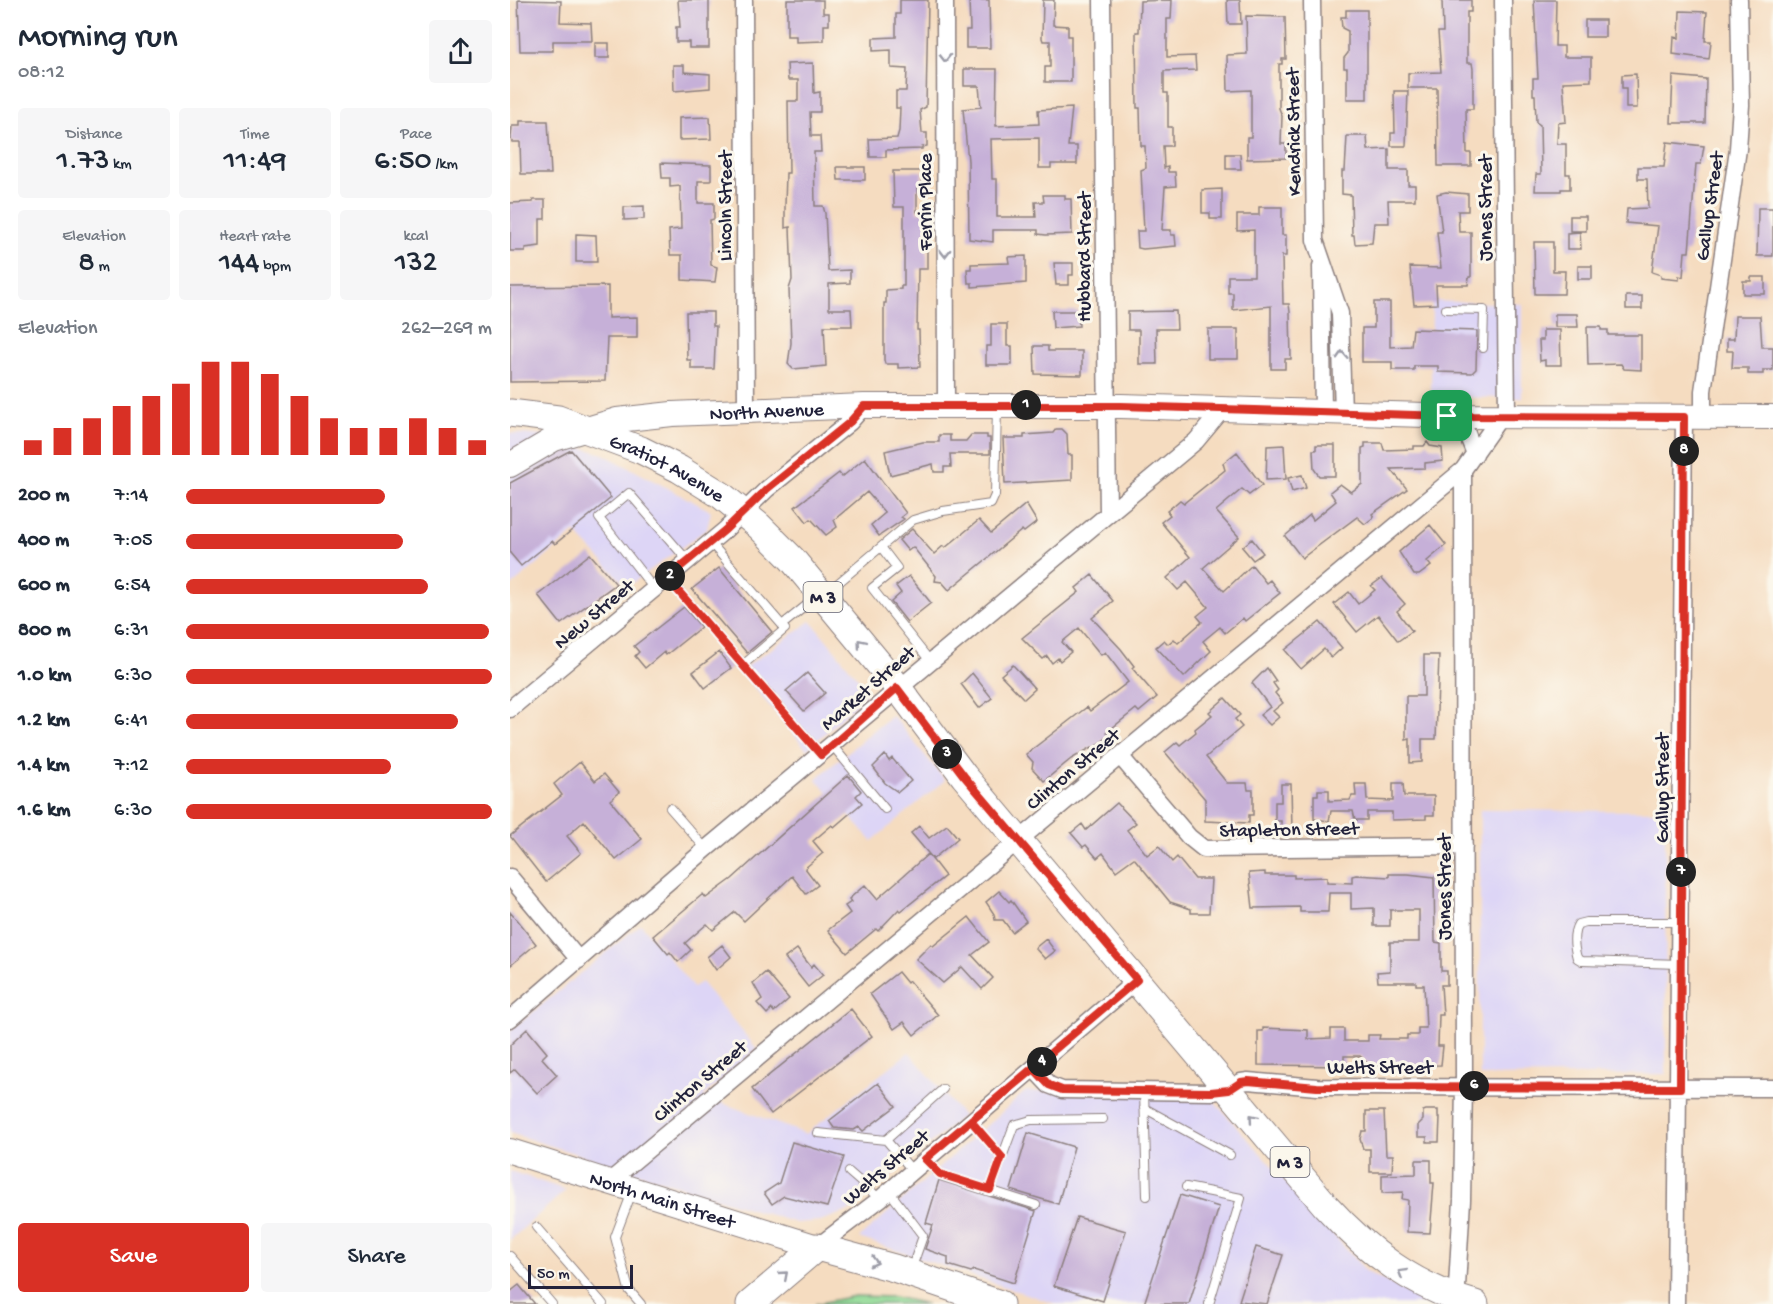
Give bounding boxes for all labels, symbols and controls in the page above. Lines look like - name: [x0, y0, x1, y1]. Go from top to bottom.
- text: Morning run: [18, 20, 178, 58]
- button: share: [429, 20, 492, 83]
- one-way arrow: [939, 54, 951, 63]
- text: 08:12: [18, 62, 64, 85]
- street label: Kendrick Street: [1283, 66, 1308, 196]
- text: Distance: [66, 126, 122, 145]
- text: Time: [240, 126, 270, 145]
- text: Pace: [400, 126, 432, 145]
- text: 1.73: [57, 145, 109, 180]
- text: 11:49: [224, 145, 286, 180]
- text: 6:50: [374, 145, 432, 180]
- street label: Lincoln Street: [716, 149, 739, 261]
- street label: Gallup Street: [1692, 149, 1731, 262]
- street label: Ferrin Place: [916, 153, 939, 251]
- street label: Jones Street: [1476, 153, 1499, 261]
- text: km: [109, 156, 132, 175]
- text: /km: [432, 156, 458, 175]
- street label: Hubbard Street: [1075, 190, 1098, 322]
- text: Elevation: [62, 228, 126, 247]
- text: Heart rate: [219, 228, 291, 247]
- text: kcal: [404, 228, 428, 247]
- text: 8: [78, 247, 95, 282]
- text: 144: [219, 247, 260, 282]
- text: 132: [395, 247, 437, 282]
- one-way arrow: [939, 249, 951, 258]
- text: m: [95, 258, 110, 277]
- text: bpm: [260, 258, 291, 277]
- text: Elevation: [18, 318, 98, 341]
- text: 262–269 m: [401, 318, 492, 341]
- one-way arrow: [1335, 350, 1348, 359]
- pin: 1: [1011, 390, 1041, 420]
- pin: [1421, 390, 1472, 441]
- text: 1: [1023, 395, 1029, 414]
- icon: arrive: [1430, 399, 1463, 432]
- street label: North Avenue: [709, 400, 825, 427]
- street label: Gratiot Avenue: [605, 431, 728, 509]
- pin: 8: [1669, 436, 1699, 466]
- text: 8: [1680, 441, 1688, 460]
- text: 200 m: [18, 485, 69, 508]
- text: 7:14: [114, 485, 148, 508]
- text: 400 m: [18, 530, 69, 553]
- text: 7:05: [114, 530, 153, 553]
- pin: 2: [655, 561, 685, 591]
- text: 2: [666, 566, 674, 585]
- text: 600 m: [18, 575, 70, 598]
- text: 6:54: [114, 575, 150, 598]
- street label: New Street: [551, 575, 641, 656]
- road number: M 3: [804, 582, 842, 612]
- text: 800 m: [18, 620, 71, 643]
- text: 6:31: [114, 620, 149, 643]
- one-way arrow: [857, 639, 868, 650]
- street label: Market Street: [817, 641, 923, 737]
- text: 1.0 km: [18, 665, 72, 688]
- text: 6:30: [114, 665, 152, 688]
- text: 1.2 km: [18, 710, 70, 733]
- text: 6:41: [114, 710, 148, 733]
- street label: Clinton Street: [1023, 724, 1127, 817]
- street label: Gallup Street: [1653, 731, 1676, 843]
- pin: 3: [932, 739, 962, 769]
- text: 3: [943, 744, 951, 763]
- text: 1.4 km: [18, 755, 70, 778]
- text: 7:12: [114, 755, 149, 778]
- text: 1.6 km: [18, 800, 70, 823]
- text: 6:30: [114, 800, 152, 823]
- street label: Stapleton Street: [1219, 819, 1361, 844]
- street label: Jones Street: [1435, 832, 1458, 940]
- pin: 7: [1666, 857, 1696, 887]
- text: 7: [1677, 862, 1685, 881]
- street label: Clinton Street: [650, 1036, 754, 1129]
- pin: 4: [1027, 1047, 1057, 1077]
- text: 4: [1038, 1052, 1046, 1071]
- street label: Welts Street: [1327, 1058, 1434, 1081]
- pin: 6: [1459, 1071, 1489, 1101]
- text: 6: [1470, 1076, 1478, 1095]
- one-way arrow: [1249, 1114, 1260, 1125]
- street label: Welts Street: [840, 1125, 936, 1211]
- road number: M 3: [1270, 1147, 1310, 1177]
- street label: North Main Street: [586, 1169, 739, 1236]
- button: Save: [18, 1223, 249, 1292]
- button: Share: [261, 1223, 492, 1292]
- one-way arrow: [868, 1255, 879, 1267]
- scale bar: [528, 1262, 633, 1290]
- text: 50 m: [537, 1266, 570, 1285]
- one-way arrow: [1398, 1268, 1408, 1280]
- one-way arrow: [777, 1272, 788, 1283]

